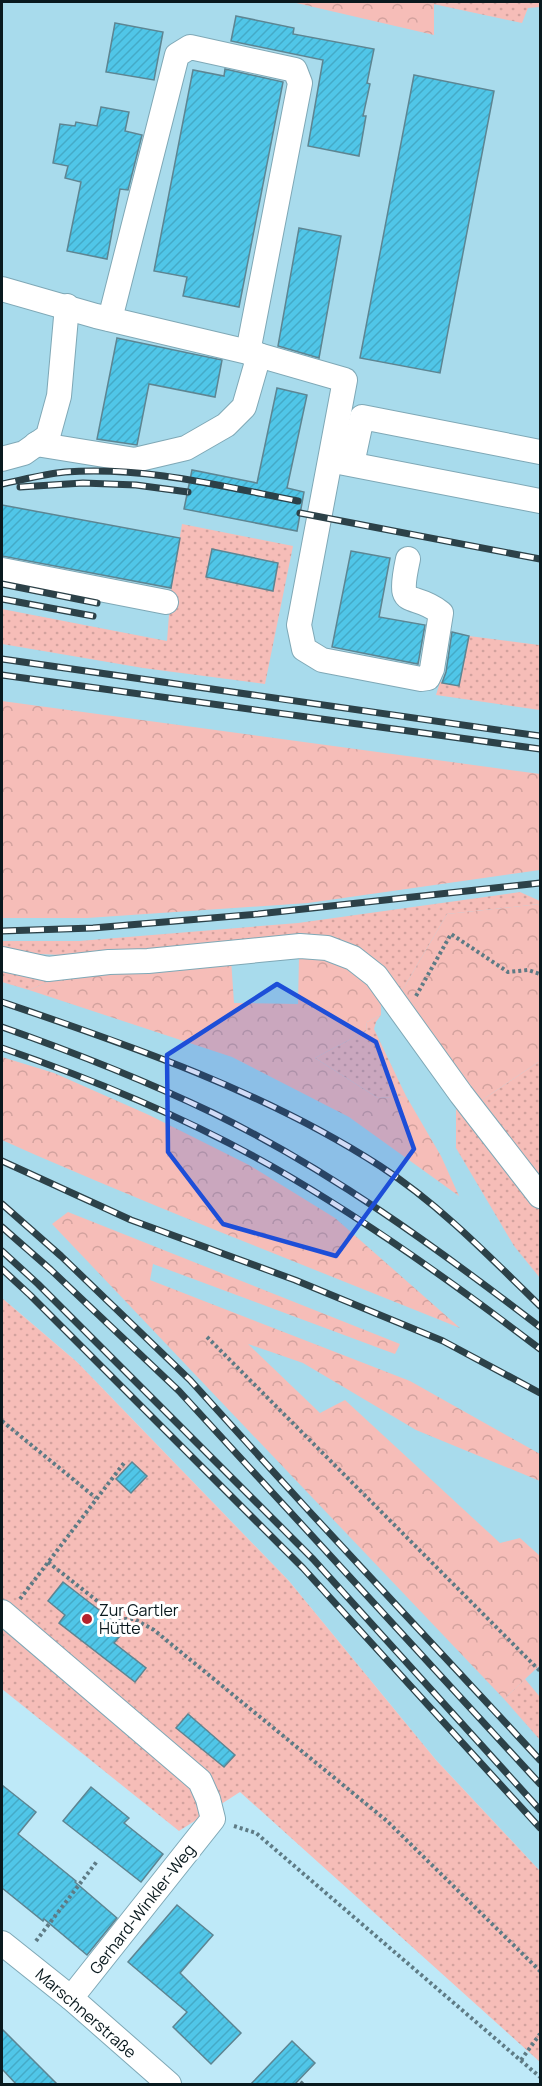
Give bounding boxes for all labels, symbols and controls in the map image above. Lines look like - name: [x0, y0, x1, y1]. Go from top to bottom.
- place label: Zur Gartler Hütte: [99, 1599, 179, 1639]
- marker: Zur Gartler Hütte: [80, 1612, 94, 1626]
- street label: Gerhard-Winkler-Weg: [84, 1839, 200, 1979]
- street label: Marschnerstraße: [31, 1963, 141, 2063]

